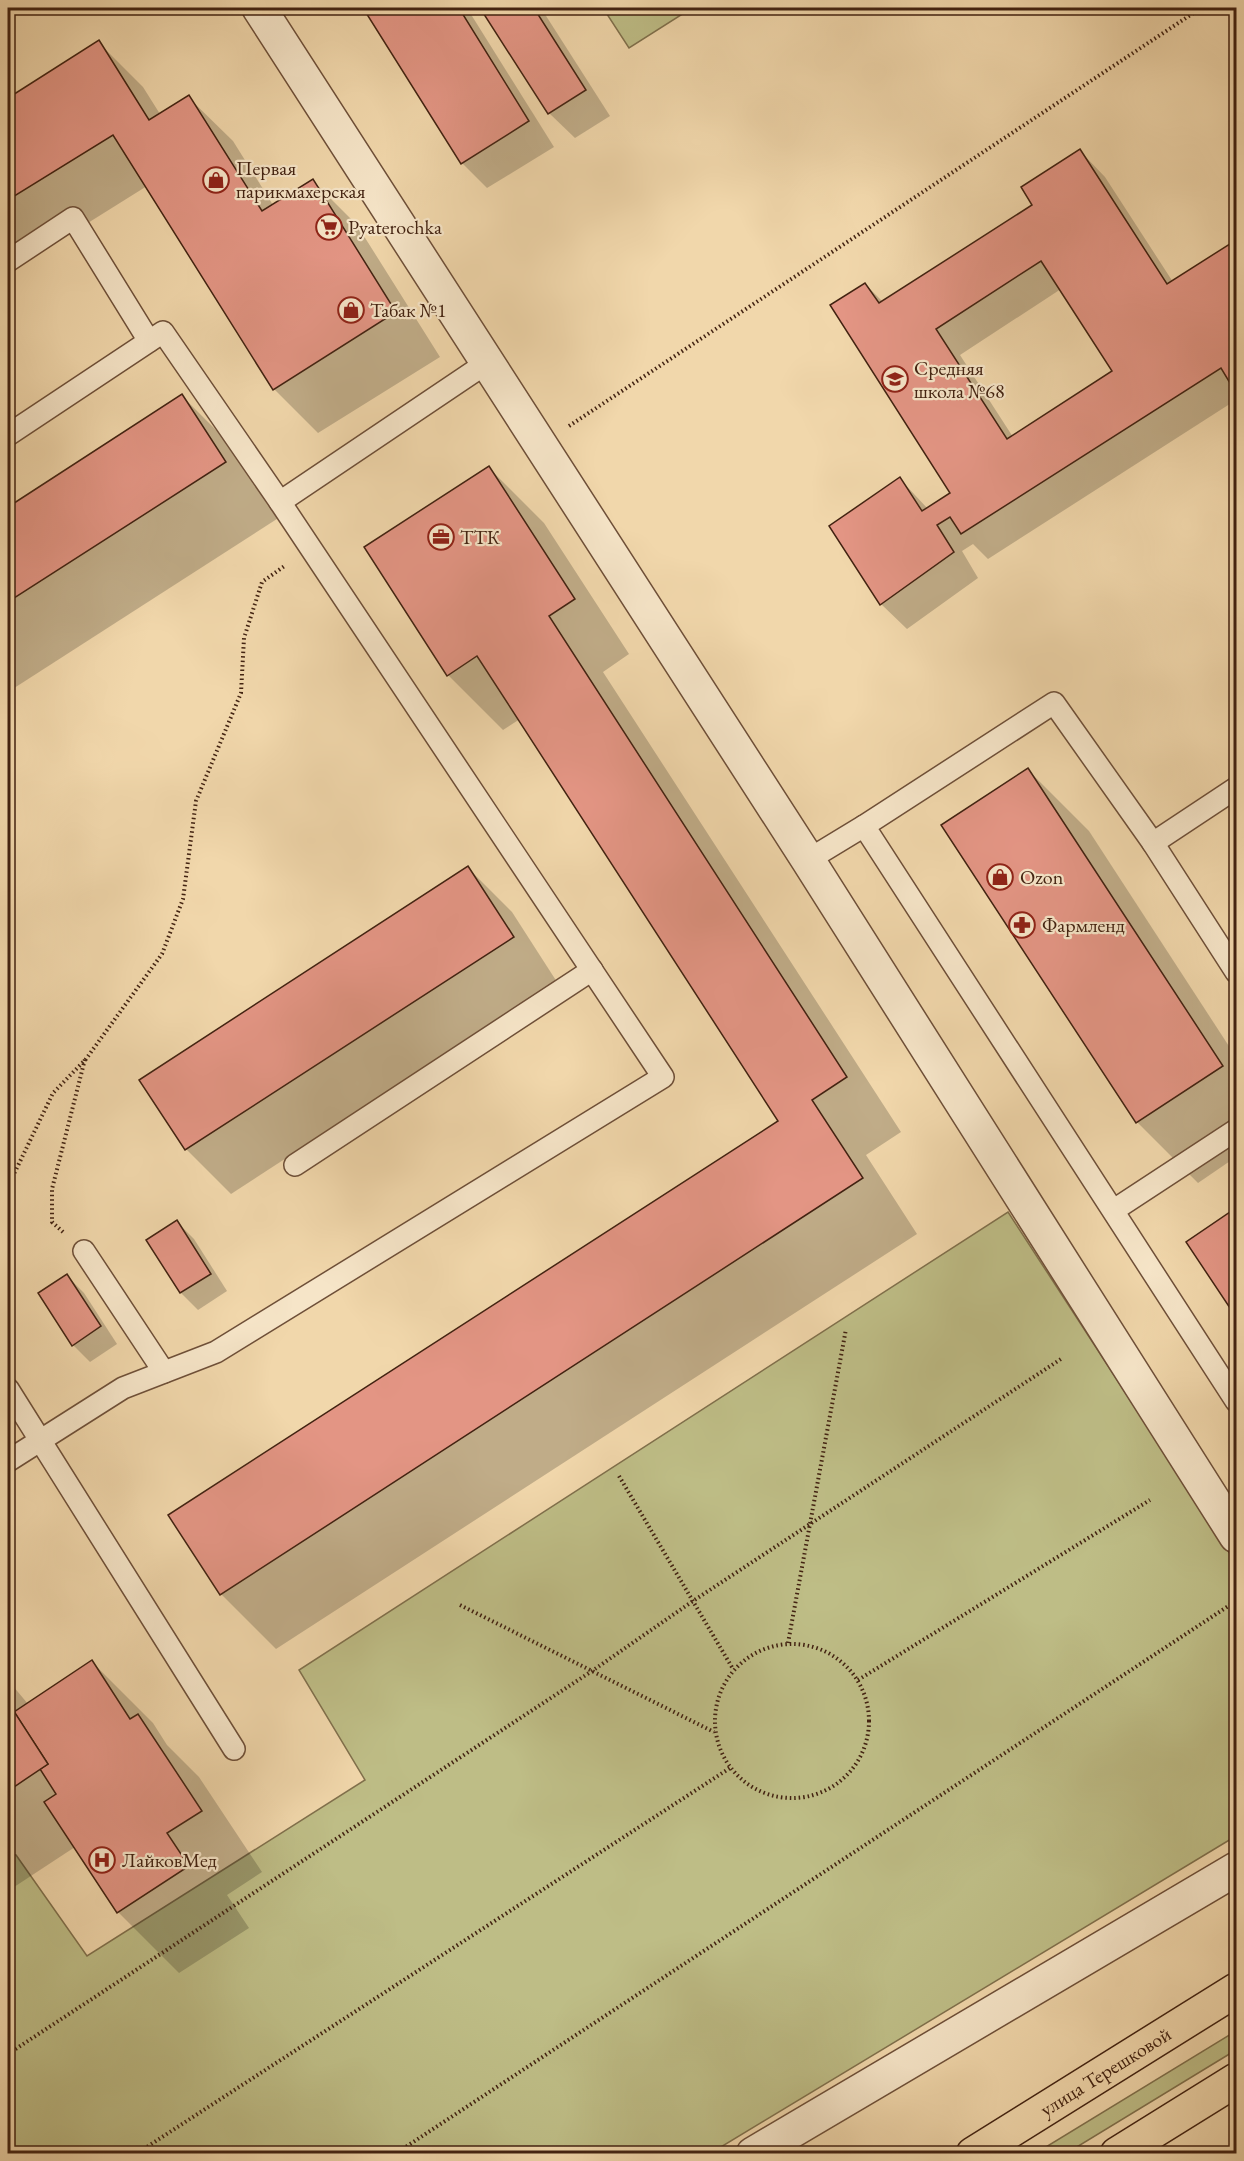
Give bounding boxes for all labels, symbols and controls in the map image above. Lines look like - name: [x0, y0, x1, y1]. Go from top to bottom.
- place label: Первая парикмахерская: [236, 155, 365, 204]
- shop icon: Первая парикмахерская: [201, 165, 231, 195]
- supermarket icon: Pyaterochka: [314, 212, 344, 242]
- place label: Pyaterochka: [348, 214, 442, 240]
- shop icon: Табак №1: [336, 295, 366, 325]
- place label: Табак №1: [370, 297, 447, 323]
- place label: Средняя школа №68: [914, 355, 1005, 404]
- school or university icon: Средняя школа №68: [880, 364, 910, 394]
- office icon: ТТК: [426, 522, 456, 552]
- place label: ТТК: [460, 524, 501, 550]
- shop icon: Ozon: [985, 862, 1015, 892]
- place label: Ozon: [1020, 864, 1064, 890]
- pharmacy icon: Фармленд: [1007, 910, 1037, 940]
- place label: Фармленд: [1042, 912, 1125, 938]
- hospital icon: ЛайковМед: [87, 1845, 117, 1875]
- place label: ЛайковМед: [122, 1847, 217, 1873]
- street label: улица Терешковой: [1035, 2021, 1176, 2122]

